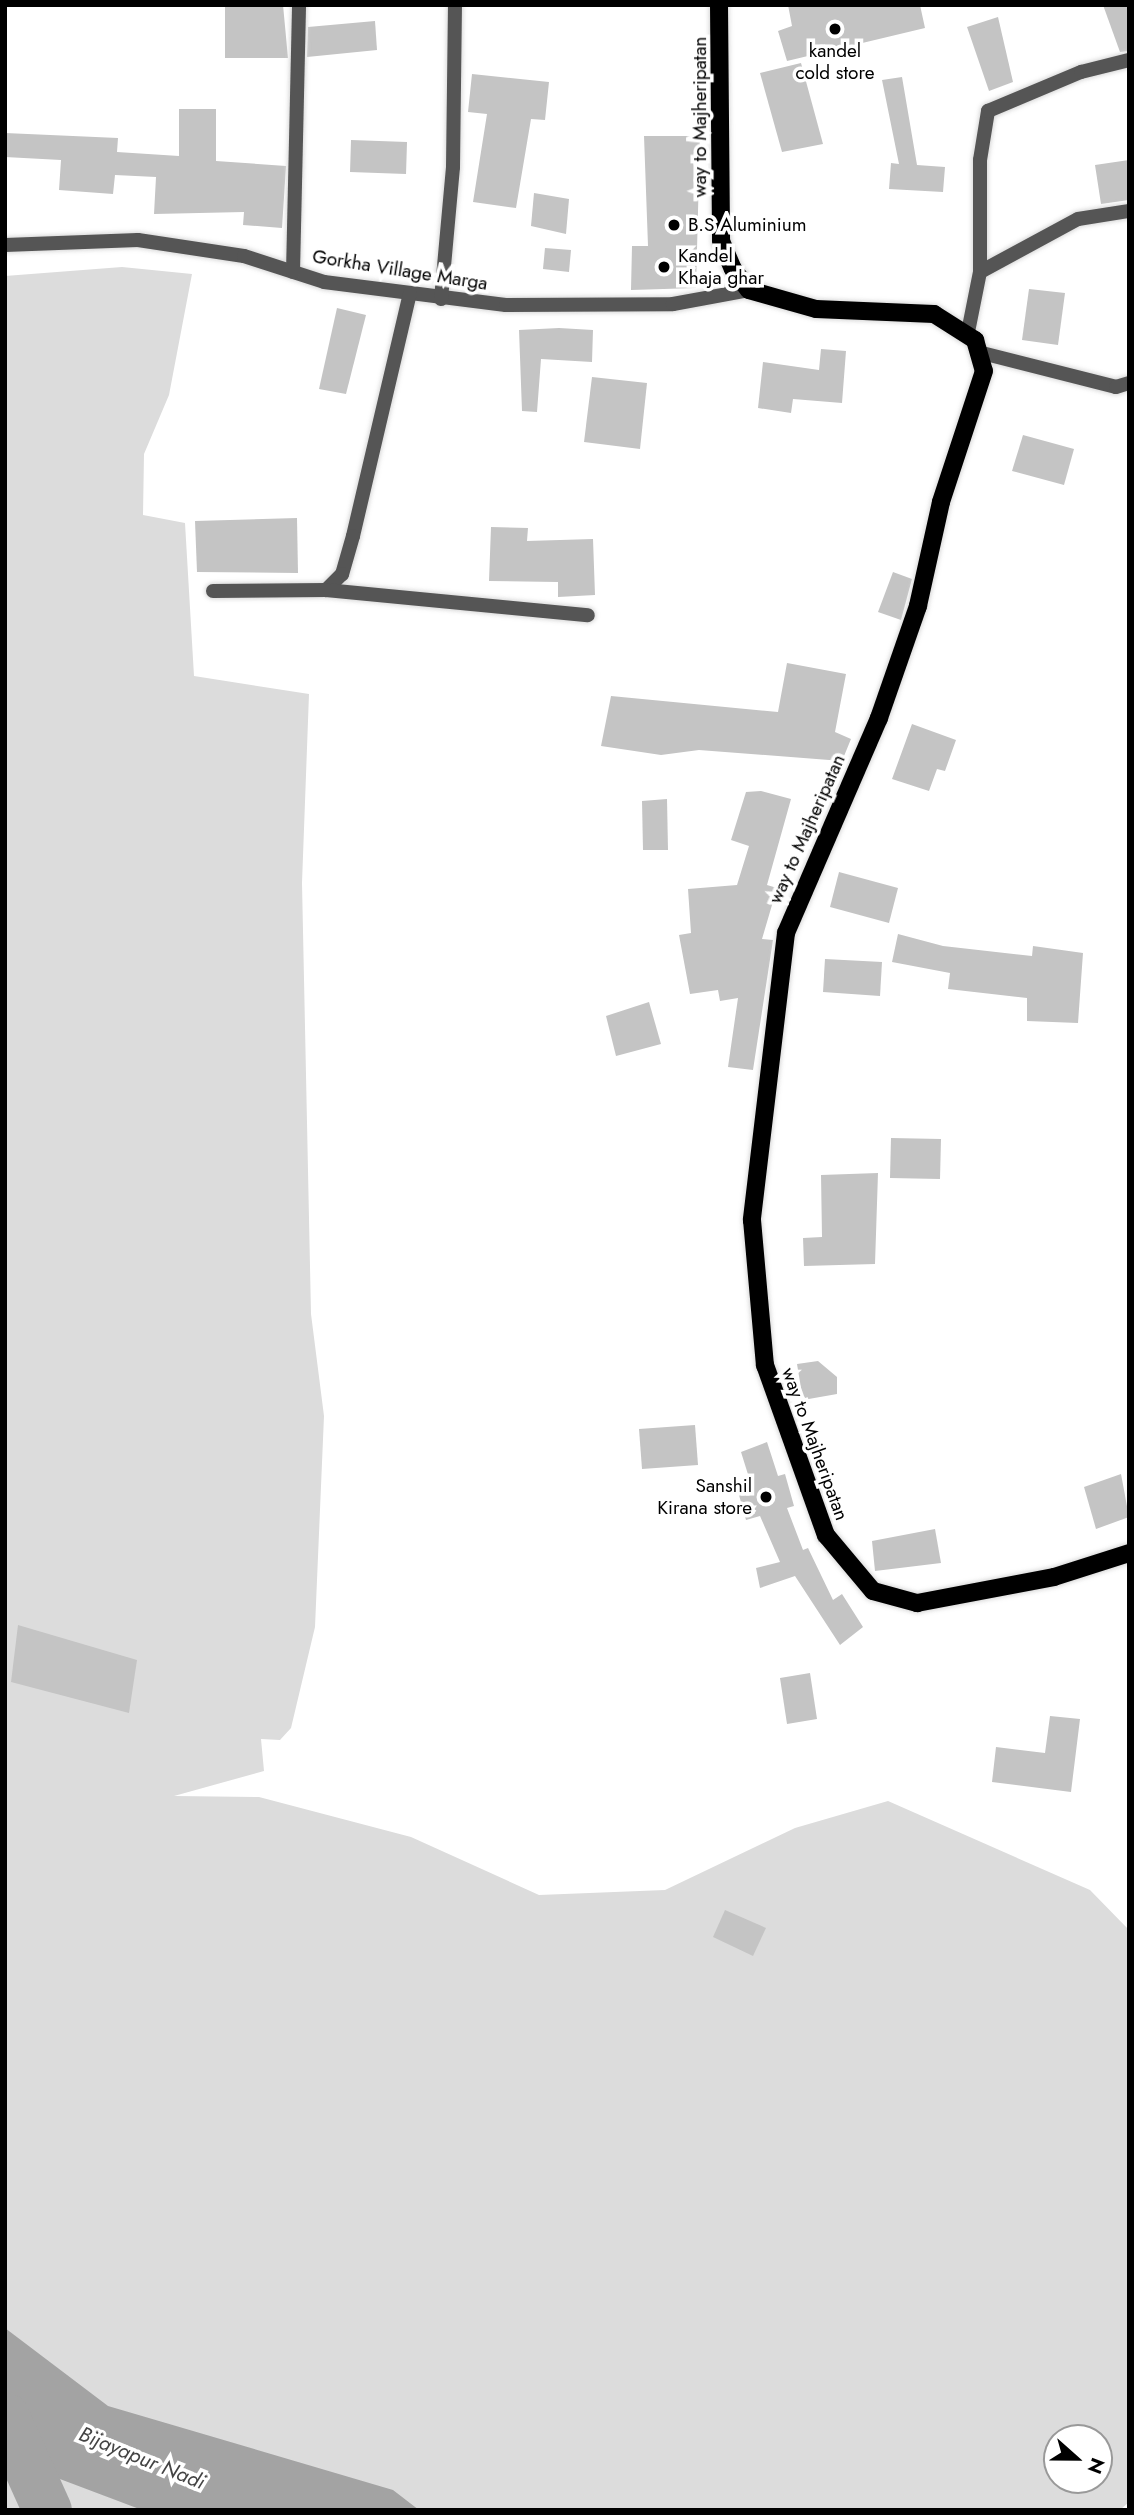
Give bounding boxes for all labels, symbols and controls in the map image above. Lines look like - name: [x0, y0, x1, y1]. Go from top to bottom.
- marker: kandel cold store: [827, 21, 843, 37]
- street label: way to Majheripatan: [689, 37, 711, 197]
- place label: kandel cold store: [796, 40, 874, 84]
- place label: B.S Aluminium: [688, 214, 806, 236]
- marker: B.S Aluminium: [666, 217, 682, 233]
- street label: Gorkha Village Marga: [311, 245, 489, 295]
- place label: Kandel Khaja ghar: [678, 245, 764, 289]
- marker: Kandel Khaja ghar: [656, 259, 672, 275]
- street label: way to Majheripatan: [764, 751, 850, 907]
- street label: way to Majheripatan: [777, 1365, 853, 1523]
- place label: Sanshil Kirana store: [657, 1475, 752, 1519]
- marker: Sanshil Kirana store: [758, 1489, 774, 1505]
- water label: Bijayapur Nadi: [75, 2421, 209, 2495]
- north arrow: [1043, 2424, 1113, 2494]
- text: N: [1081, 2454, 1112, 2478]

